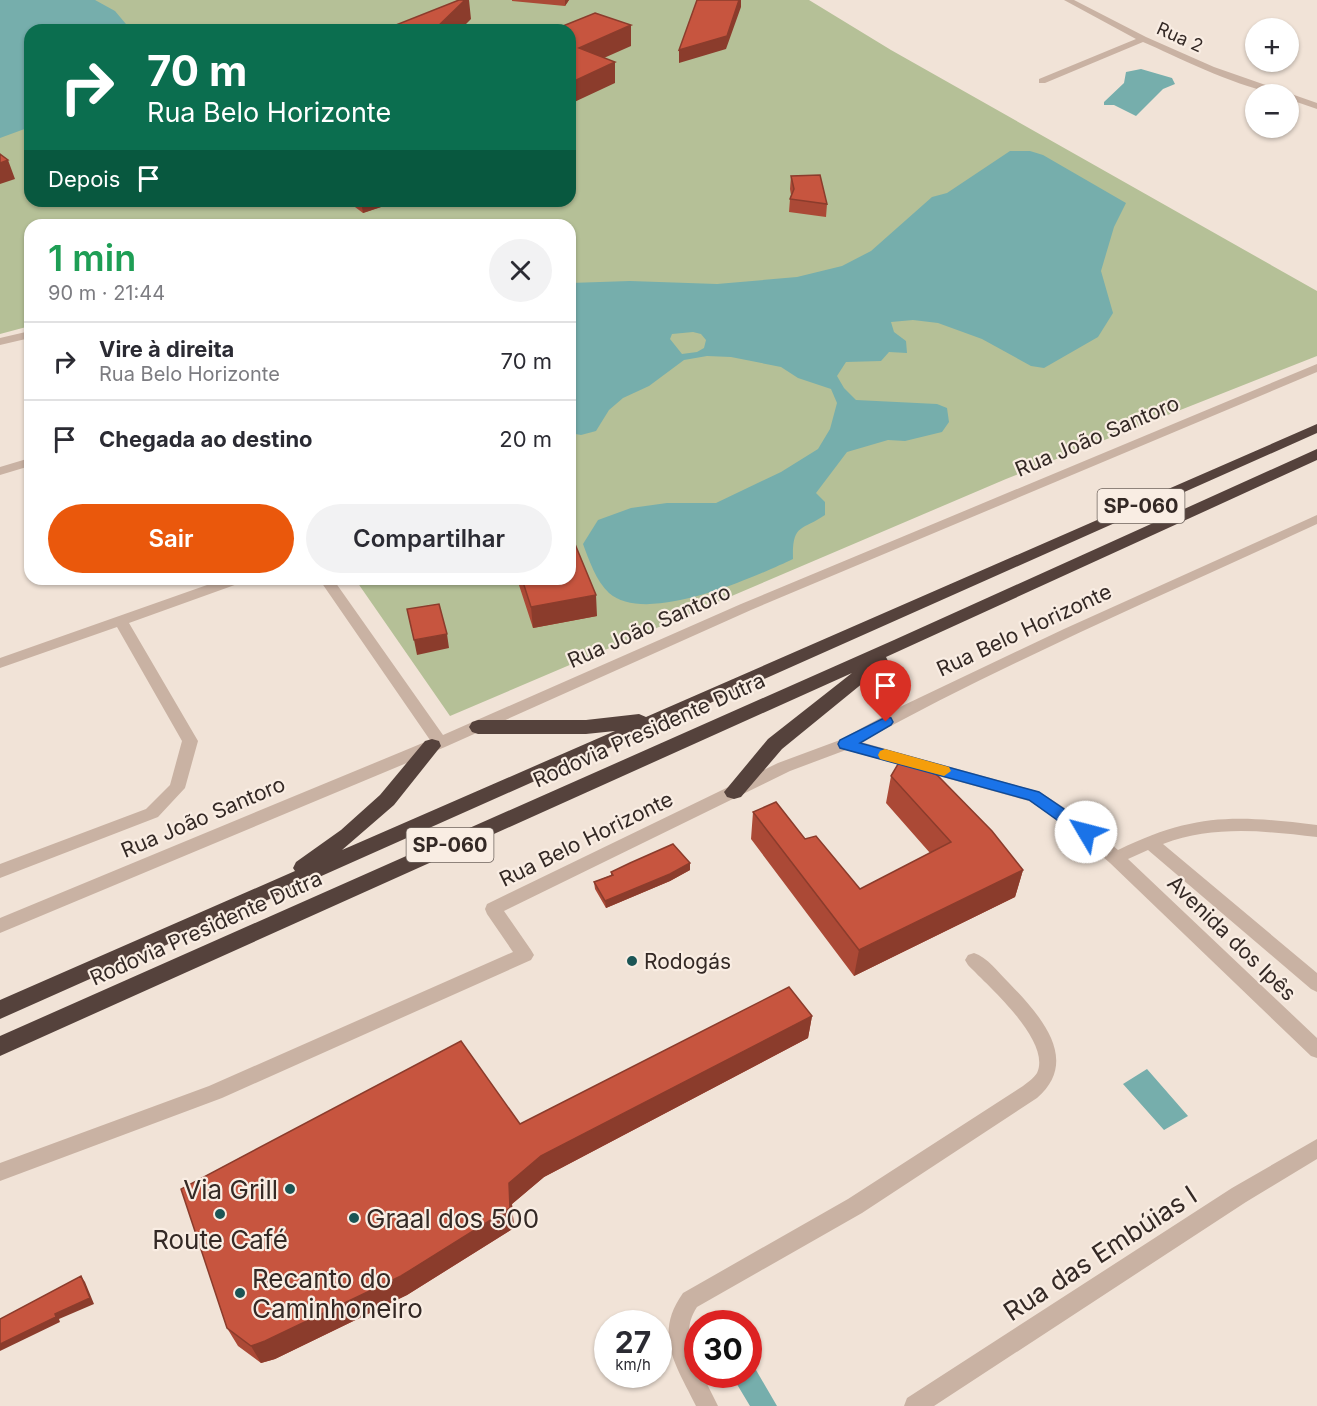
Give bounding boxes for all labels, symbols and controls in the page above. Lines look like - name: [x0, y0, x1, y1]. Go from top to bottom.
- street label: Rua 2: [1154, 18, 1206, 56]
- map controls: [1245, 18, 1299, 138]
- button: +: [1245, 18, 1299, 72]
- text: 70 m: [147, 45, 247, 96]
- icon: right: [48, 48, 126, 126]
- button: −: [1245, 84, 1299, 138]
- text: Rua Belo Horizonte: [147, 96, 391, 129]
- icon: arrive: [132, 162, 165, 195]
- text: Depois: [48, 166, 120, 192]
- text: 1 min: [48, 236, 136, 280]
- button: close: [489, 239, 552, 302]
- text: 90 m · 21:44: [48, 281, 165, 305]
- text: Vire à direita: [99, 336, 234, 362]
- icon: right: [48, 345, 81, 378]
- text: 70 m: [501, 348, 552, 374]
- text: Rua Belo Horizonte: [99, 362, 280, 386]
- street label: Rua João Santoro: [1011, 390, 1183, 482]
- icon: arrive: [48, 423, 81, 456]
- text: Chegada ao destino: [99, 426, 313, 452]
- text: 20 m: [499, 426, 552, 452]
- road number: SP-060: [1098, 489, 1184, 523]
- button: Sair: [48, 504, 294, 573]
- button: Compartilhar: [306, 504, 552, 573]
- street label: Rua João Santoro: [564, 579, 734, 673]
- street label: Rua Belo Horizonte: [933, 579, 1115, 681]
- pin: [860, 660, 911, 722]
- street label: Rodovia Presidente Dutra: [529, 667, 769, 793]
- icon: arrive: [869, 669, 902, 702]
- street label: Rua João Santoro: [117, 771, 289, 863]
- street label: Rua Belo Horizonte: [495, 786, 677, 892]
- position arrow: [1054, 800, 1118, 864]
- road number: SP-060: [406, 828, 494, 862]
- street label: Rodovia Presidente Dutra: [86, 865, 326, 991]
- street label: Avenida dos Ipês: [1163, 870, 1301, 1006]
- place label: Rodogás: [644, 949, 731, 974]
- marker: Rodogás: [625, 954, 639, 968]
- place label: Via Grill: [183, 1174, 278, 1205]
- street label: Rua das Embúias I: [998, 1179, 1202, 1327]
- marker: Via Grill: [283, 1182, 297, 1196]
- place label: Graal dos 500: [366, 1203, 539, 1234]
- marker: Route Café: [213, 1207, 227, 1221]
- marker: Graal dos 500: [347, 1211, 361, 1225]
- place label: Route Café: [152, 1224, 288, 1255]
- place label: Recanto do Caminhoneiro: [252, 1263, 423, 1324]
- marker: Recanto do Caminhoneiro: [233, 1286, 247, 1300]
- speed limit sign: 30: [684, 1310, 762, 1388]
- text: 27: [615, 1324, 651, 1360]
- text: km/h: [615, 1355, 651, 1374]

